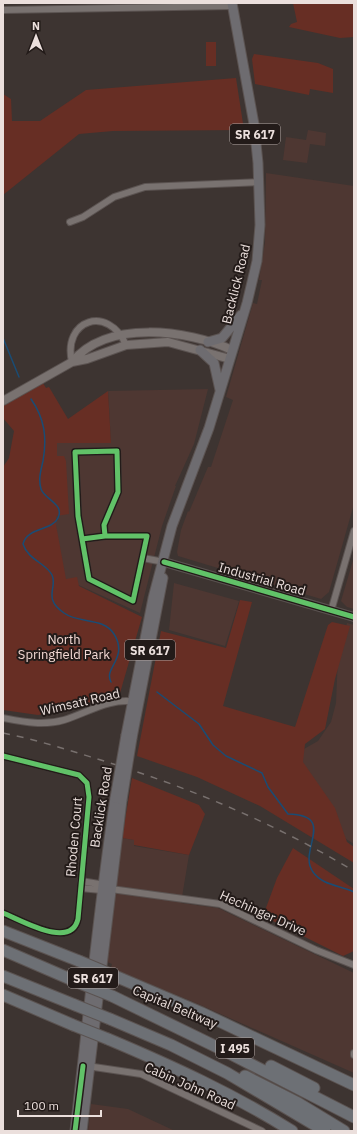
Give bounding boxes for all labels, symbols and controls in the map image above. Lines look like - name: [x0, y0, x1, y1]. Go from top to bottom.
- north arrow: [16, 16, 56, 56]
- text: N: [32, 19, 40, 33]
- road number: SR 617: [230, 124, 280, 144]
- street label: Backlick Road: [218, 242, 254, 326]
- street label: Industrial Road: [217, 558, 307, 600]
- park label: North Springfield Park: [18, 631, 110, 663]
- road number: SR 617: [125, 640, 175, 660]
- street label: Wimsatt Road: [38, 685, 122, 719]
- street label: Backlick Road: [86, 765, 116, 849]
- street label: Rhoden Court: [62, 796, 86, 878]
- street label: Hechinger Drive: [217, 886, 309, 940]
- road number: SR 617: [68, 968, 118, 988]
- street label: Capital Beltway: [130, 981, 221, 1033]
- road number: I 495: [216, 1038, 254, 1058]
- street label: Cabin John Road: [142, 1058, 238, 1114]
- scale bar: [18, 1092, 101, 1118]
- text: 100 m: [24, 1098, 59, 1113]

